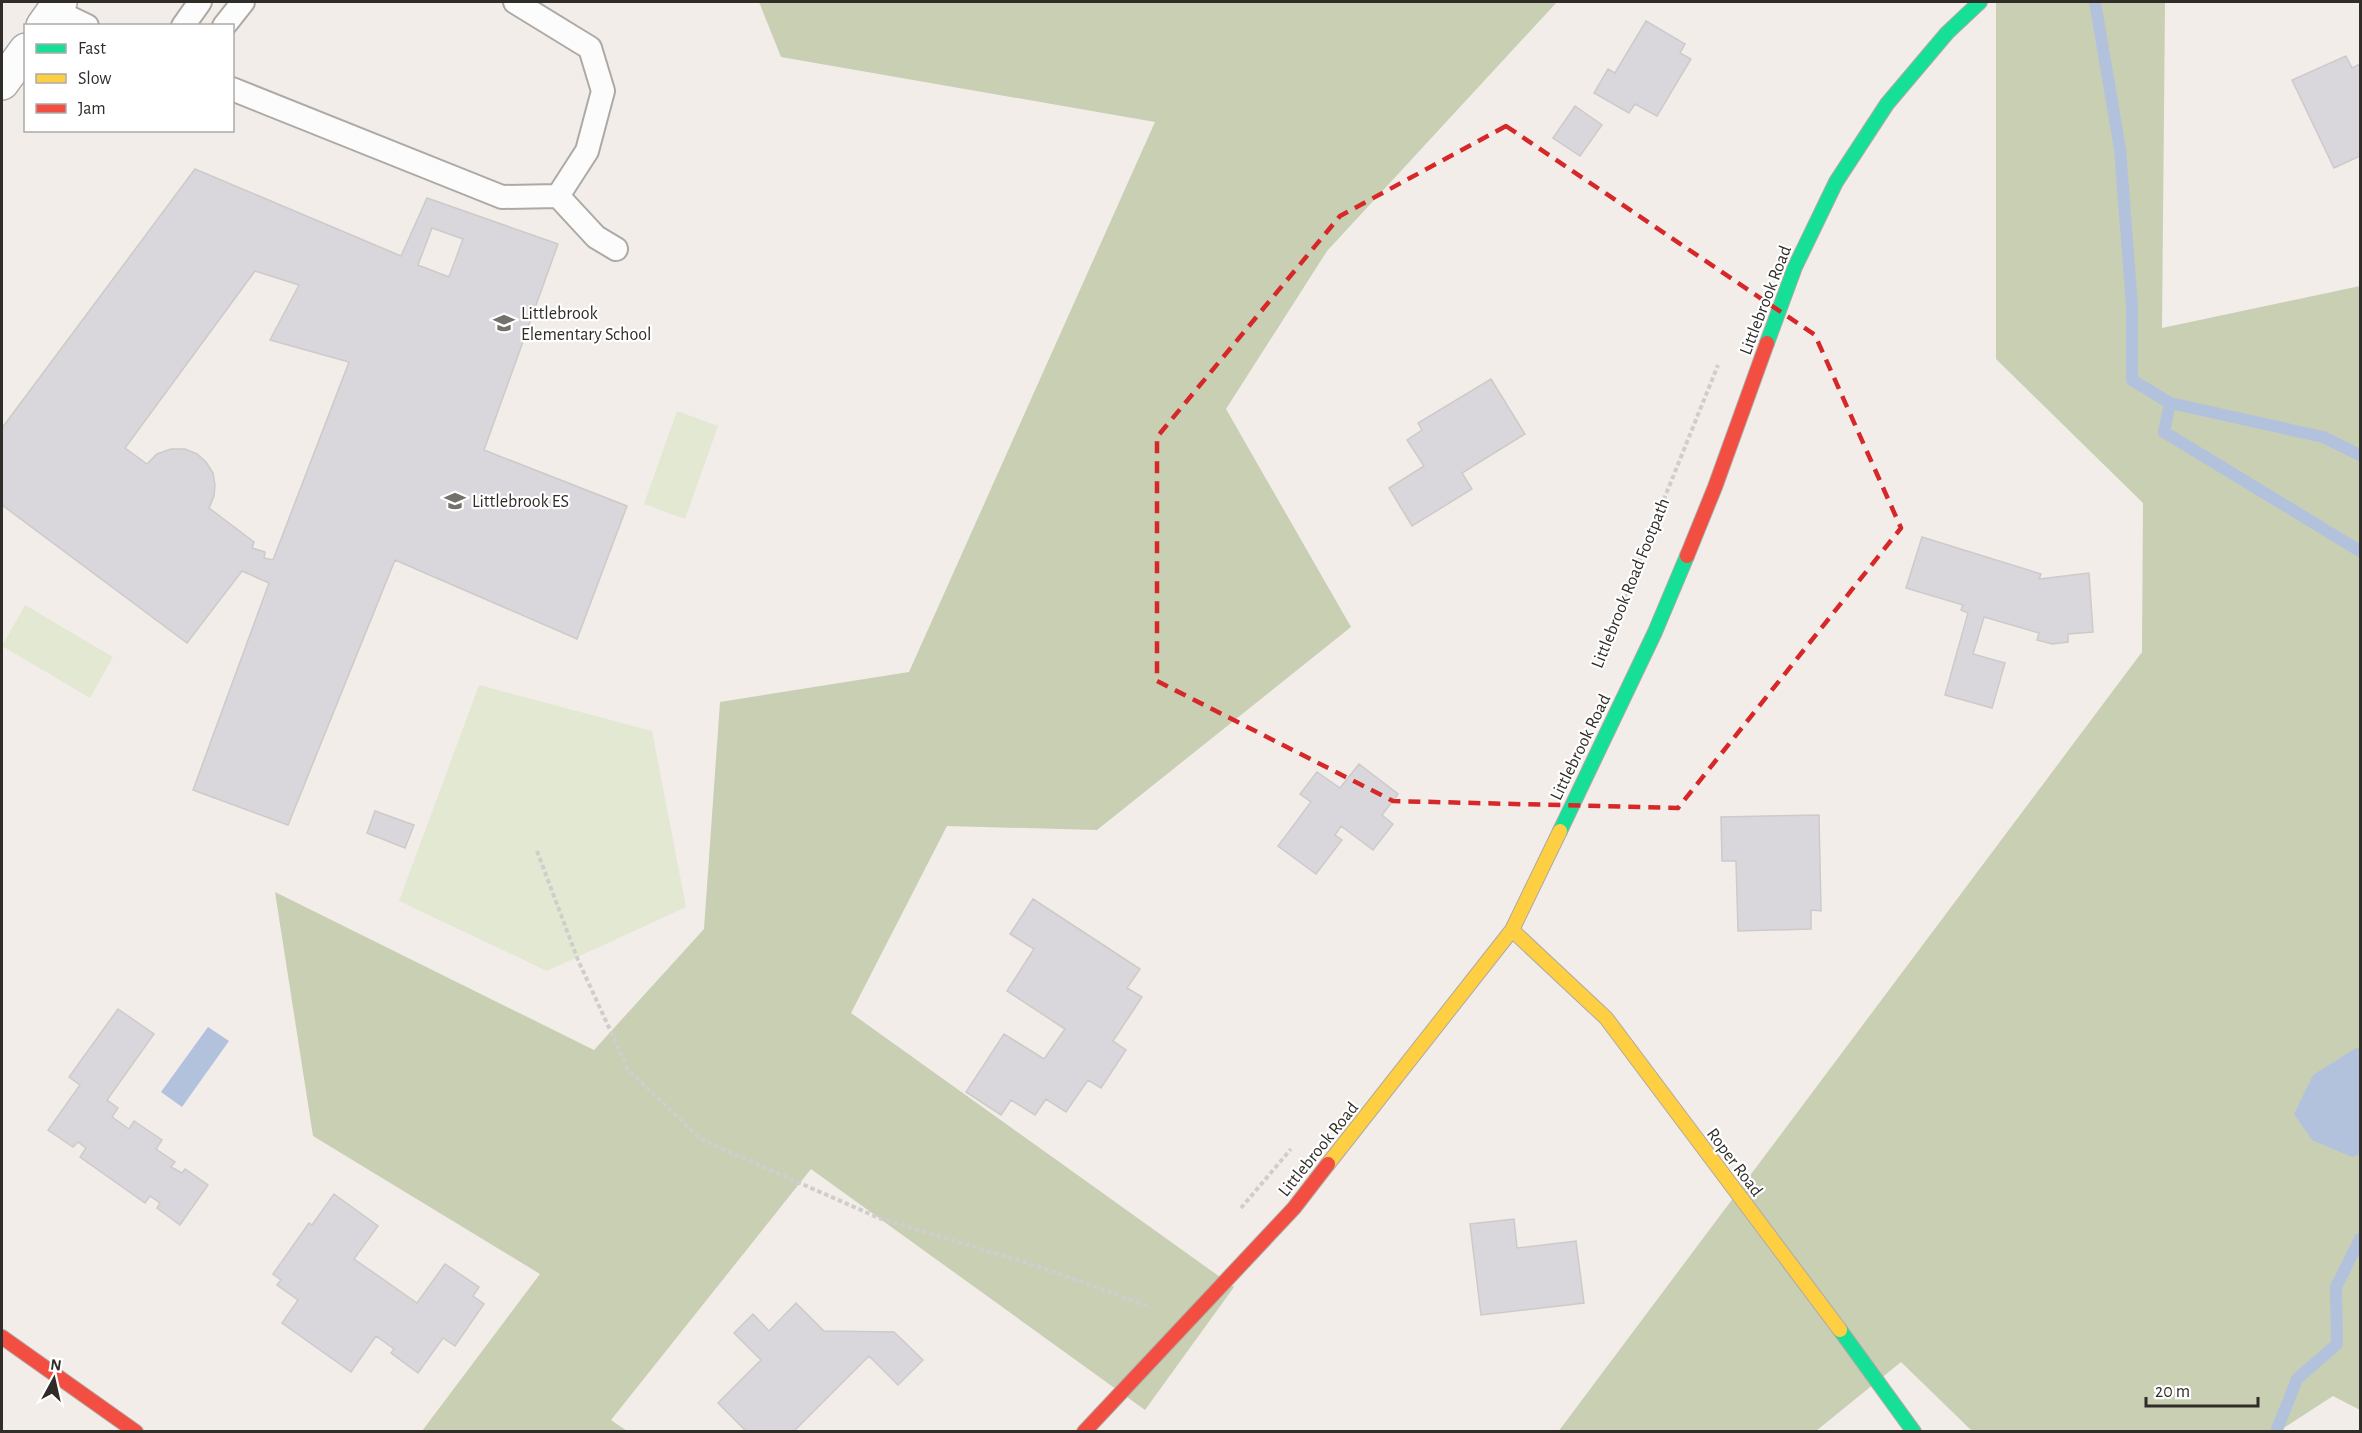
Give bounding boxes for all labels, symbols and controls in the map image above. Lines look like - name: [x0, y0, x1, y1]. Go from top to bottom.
- legend: [24, 24, 234, 132]
- text: Fast: [78, 40, 106, 58]
- text: Slow: [78, 70, 111, 88]
- text: Jam: [78, 100, 106, 118]
- street label: Littlebrook Road: [1737, 243, 1795, 358]
- place label: Littlebrook Elementary School: [521, 305, 652, 344]
- school or university icon: Littlebrook Elementary School: [492, 311, 516, 335]
- school or university icon: Littlebrook ES: [443, 489, 467, 513]
- place label: Littlebrook ES: [472, 493, 569, 511]
- street label: Littlebrook Road Footpath: [1589, 496, 1673, 671]
- street label: Littlebrook Road: [1547, 692, 1614, 803]
- street label: Littlebrook Road: [1275, 1099, 1362, 1200]
- street label: Roper Road: [1703, 1125, 1766, 1200]
- north arrow: [24, 1349, 84, 1409]
- text: N: [49, 1356, 63, 1374]
- scale bar: [2146, 1370, 2258, 1408]
- text: 20 m: [2155, 1383, 2190, 1401]

